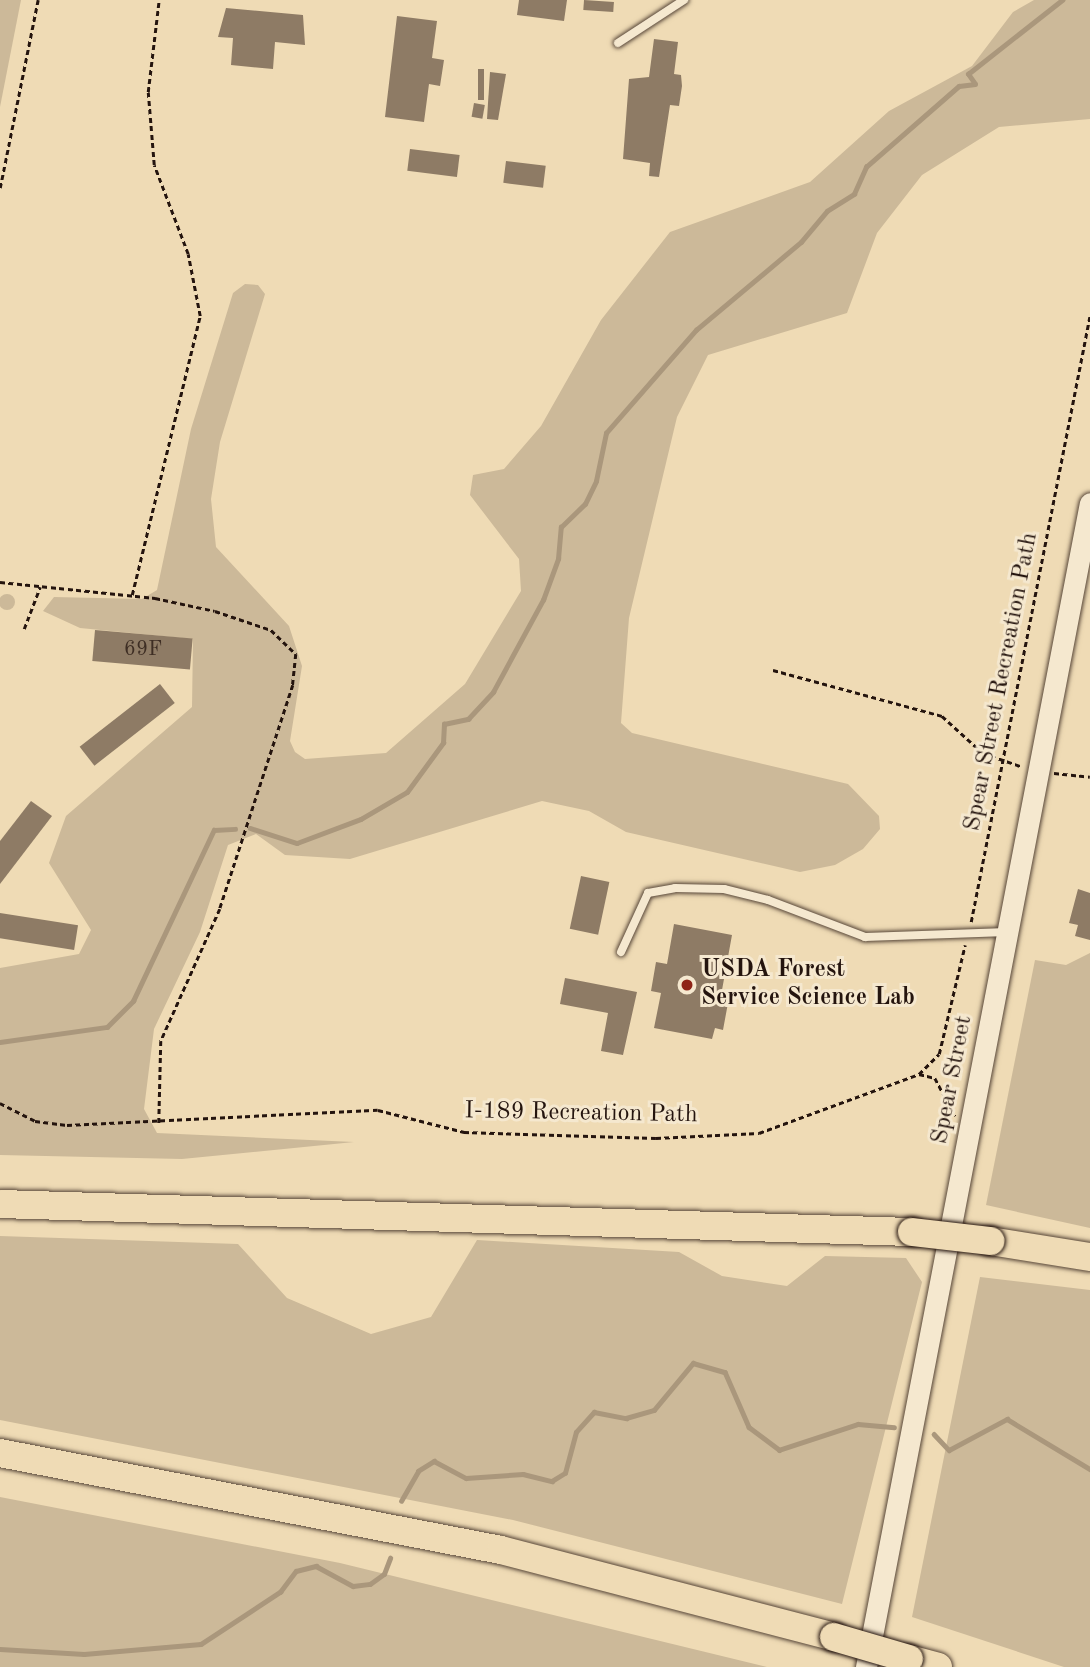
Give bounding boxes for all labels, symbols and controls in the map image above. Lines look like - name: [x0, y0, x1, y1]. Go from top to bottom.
- street label: Spear Street Recreation Path: [959, 530, 1045, 834]
- house number: 69F: [124, 637, 162, 663]
- place label: USDA Forest Service Science Lab: [701, 957, 915, 1013]
- marker: USDA Forest Service Science Lab: [679, 977, 695, 993]
- street label: Spear Street: [926, 1013, 980, 1147]
- street label: I-189 Recreation Path: [464, 1098, 698, 1130]

